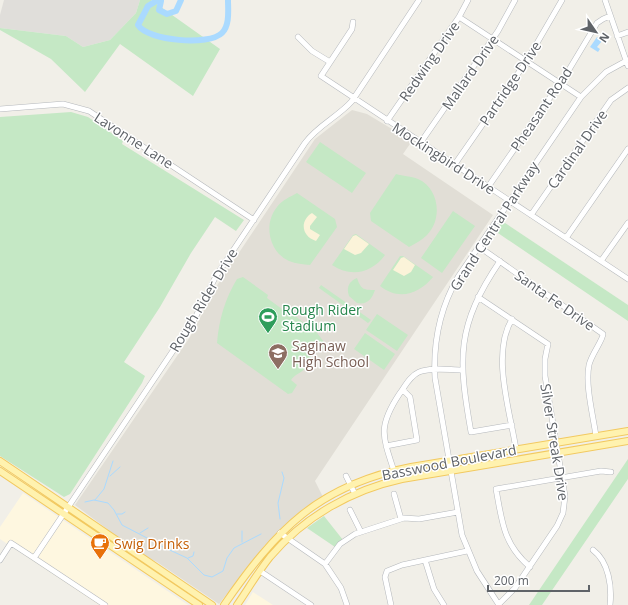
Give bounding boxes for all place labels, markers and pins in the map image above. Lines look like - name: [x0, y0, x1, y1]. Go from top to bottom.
- place label: Rough Rider Stadium: [282, 300, 362, 335]
- sports icon: Rough Rider Stadium: [257, 306, 279, 334]
- place label: Saginaw High School: [292, 336, 369, 371]
- school or university icon: Saginaw High School: [267, 342, 289, 370]
- cafe icon: Swig Drinks: [89, 532, 111, 560]
- place label: Swig Drinks: [114, 534, 190, 553]

